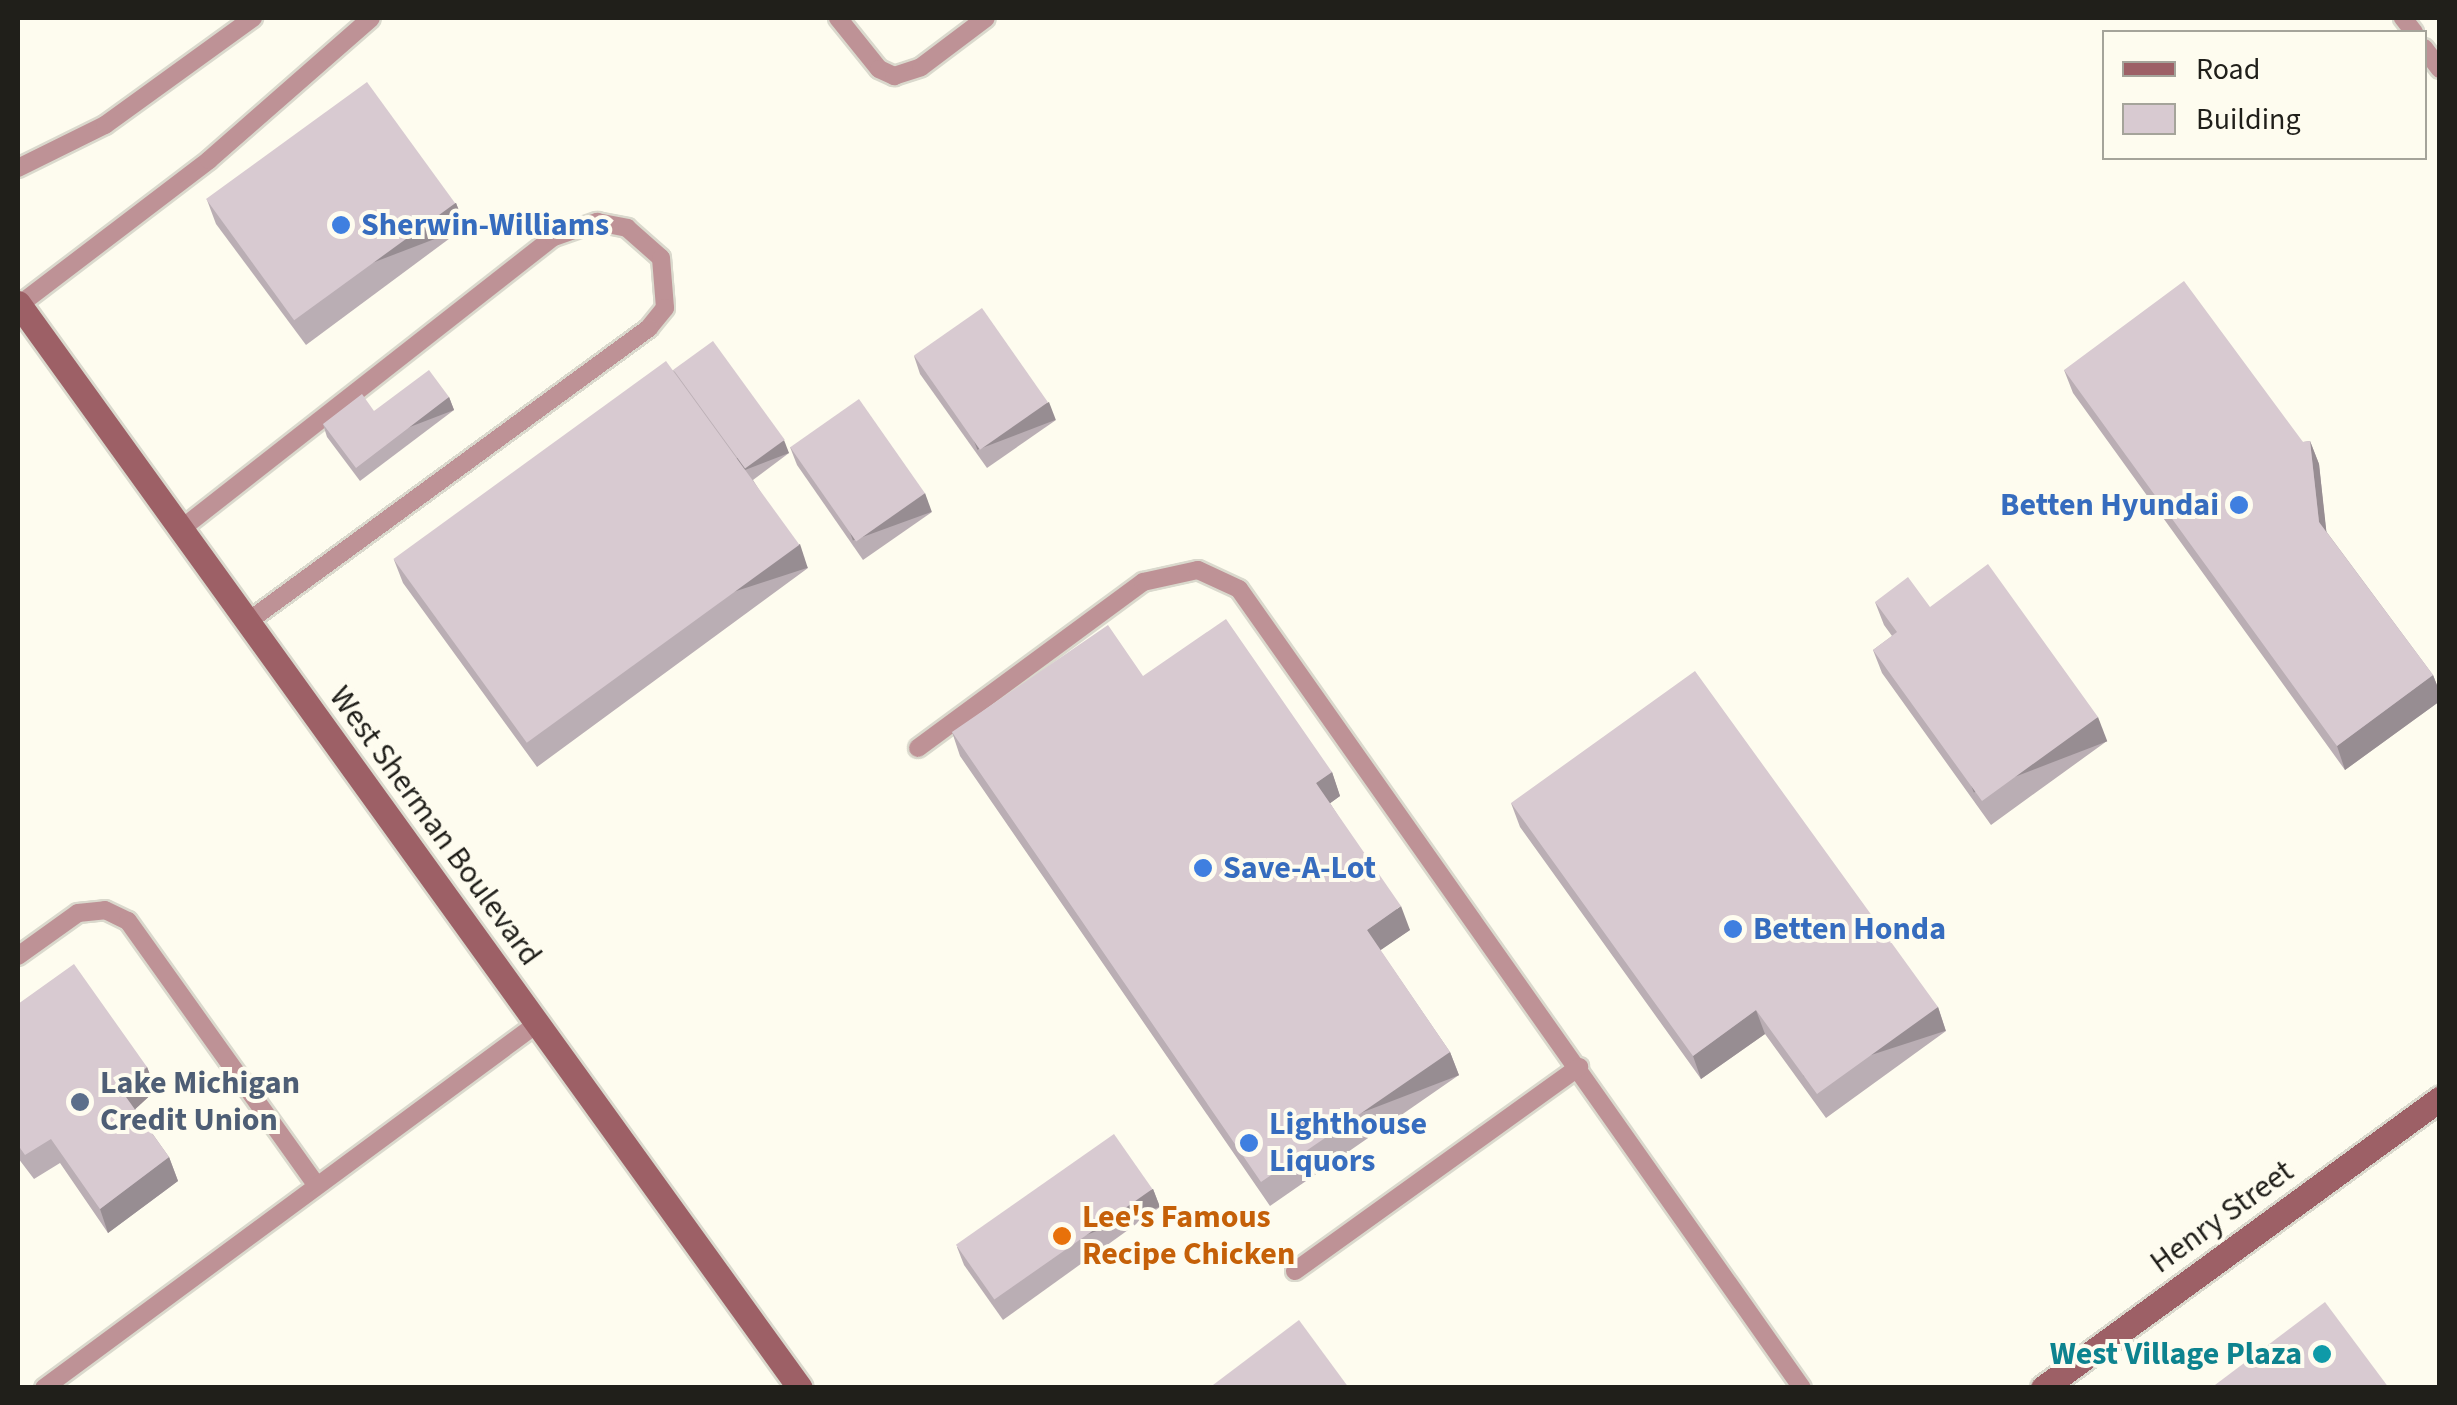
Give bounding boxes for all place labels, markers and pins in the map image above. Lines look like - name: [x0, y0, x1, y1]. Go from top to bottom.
- place label: Sherwin-Williams: [361, 206, 609, 244]
- marker: Sherwin-Williams: [330, 214, 352, 236]
- place label: Betten Hyundai: [2000, 486, 2219, 524]
- marker: Betten Hyundai: [2228, 494, 2250, 516]
- place label: Save-A-Lot: [1223, 849, 1376, 887]
- marker: Save-A-Lot: [1192, 857, 1214, 879]
- place label: Betten Honda: [1753, 910, 1946, 948]
- marker: Betten Honda: [1722, 918, 1744, 940]
- place label: Lake Michigan Credit Union: [100, 1065, 300, 1140]
- marker: Lake Michigan Credit Union: [69, 1091, 91, 1113]
- place label: Lighthouse Liquors: [1269, 1106, 1427, 1181]
- marker: Lighthouse Liquors: [1238, 1132, 1260, 1154]
- place label: Lee's Famous Recipe Chicken: [1082, 1199, 1295, 1274]
- marker: Lee's Famous Recipe Chicken: [1051, 1225, 1073, 1247]
- place label: West Village Plaza: [2050, 1335, 2302, 1373]
- marker: West Village Plaza: [2311, 1343, 2333, 1365]

